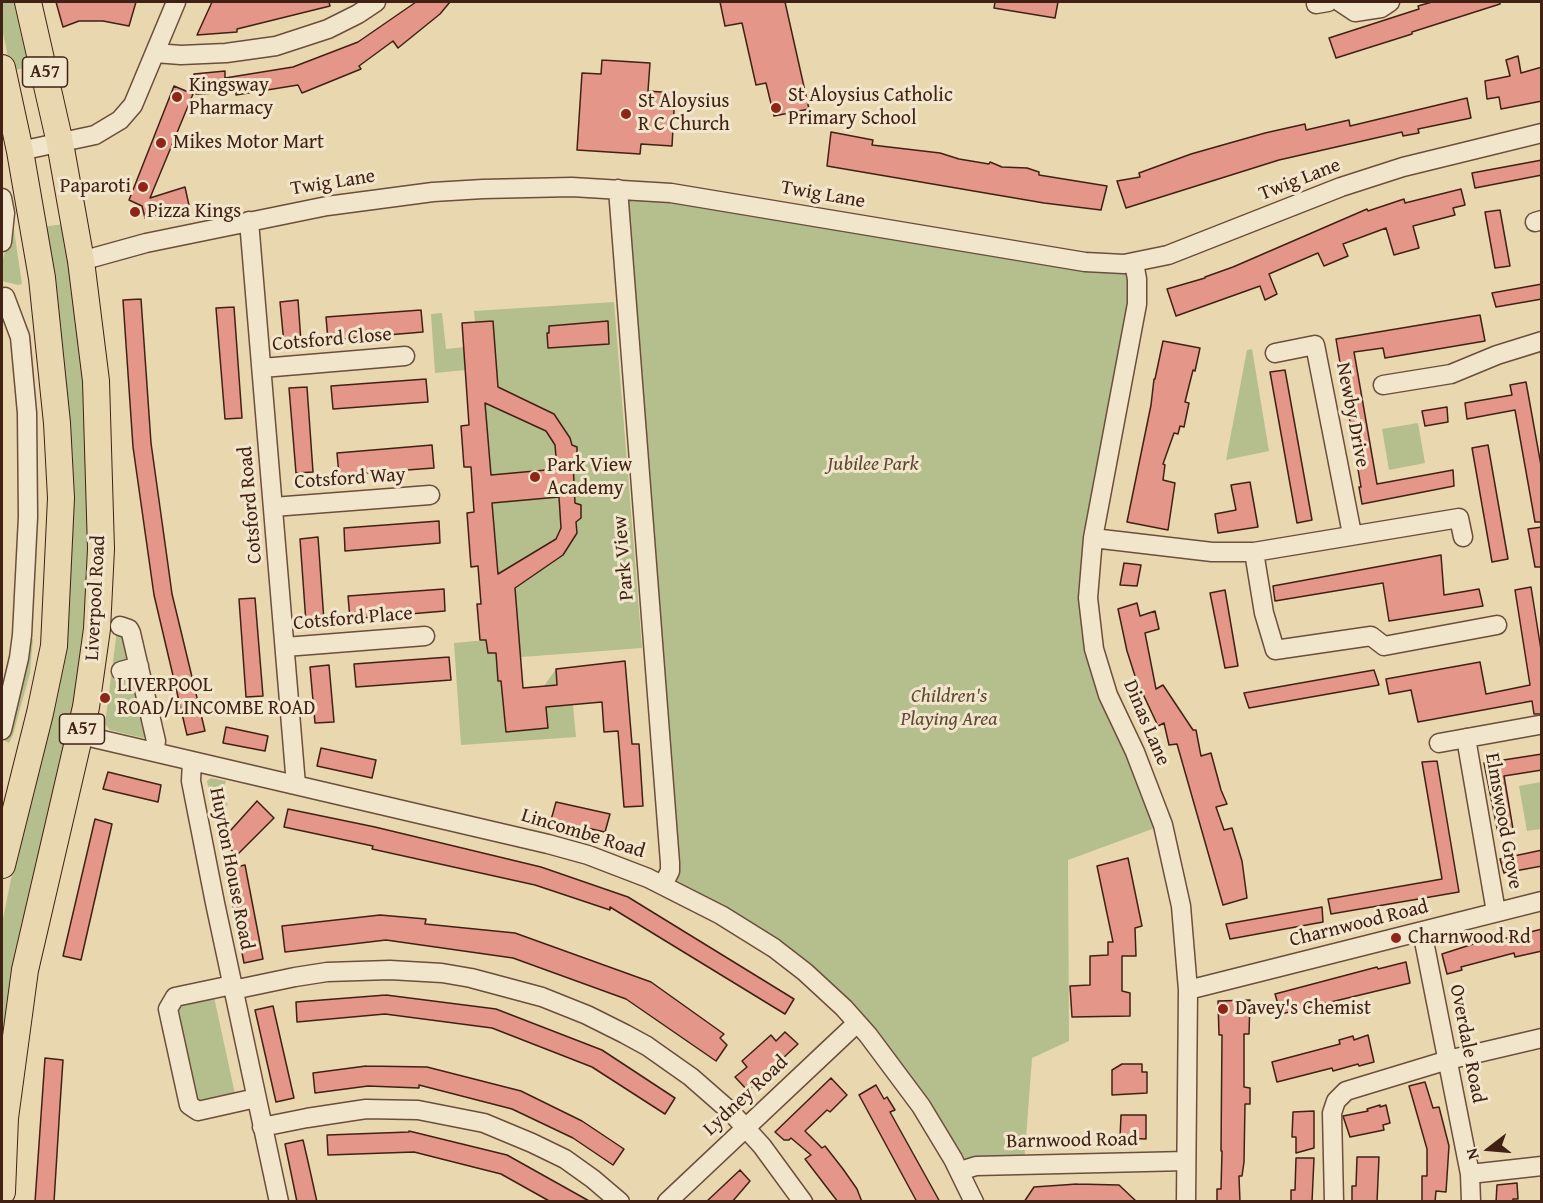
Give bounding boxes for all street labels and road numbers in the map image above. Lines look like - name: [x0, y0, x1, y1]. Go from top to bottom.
- road number: A57: [22, 57, 68, 87]
- street label: Twig Lane: [1256, 154, 1344, 206]
- street label: Twig Lane: [289, 164, 377, 202]
- street label: Twig Lane: [779, 176, 867, 214]
- street label: Cotsford Close: [271, 323, 393, 357]
- street label: Newby Drive: [1330, 361, 1374, 469]
- street label: Cotsford Road: [234, 445, 268, 565]
- street label: Cotsford Way: [294, 463, 406, 495]
- street label: Park View: [608, 514, 640, 602]
- street label: Liverpool Road: [81, 535, 111, 661]
- street label: Cotsford Place: [292, 602, 414, 636]
- street label: Dinas Lane: [1117, 677, 1175, 769]
- road number: A57: [60, 714, 104, 744]
- street label: Elmswood Grove: [1479, 751, 1527, 891]
- street label: Huyton House Road: [203, 786, 259, 952]
- street label: Lincombe Road: [518, 804, 648, 864]
- street label: Charnwood Road: [1287, 895, 1431, 953]
- street label: Overdale Road: [1444, 983, 1490, 1105]
- street label: Lydney Road: [699, 1051, 793, 1141]
- street label: Barnwood Road: [1006, 1128, 1138, 1154]

